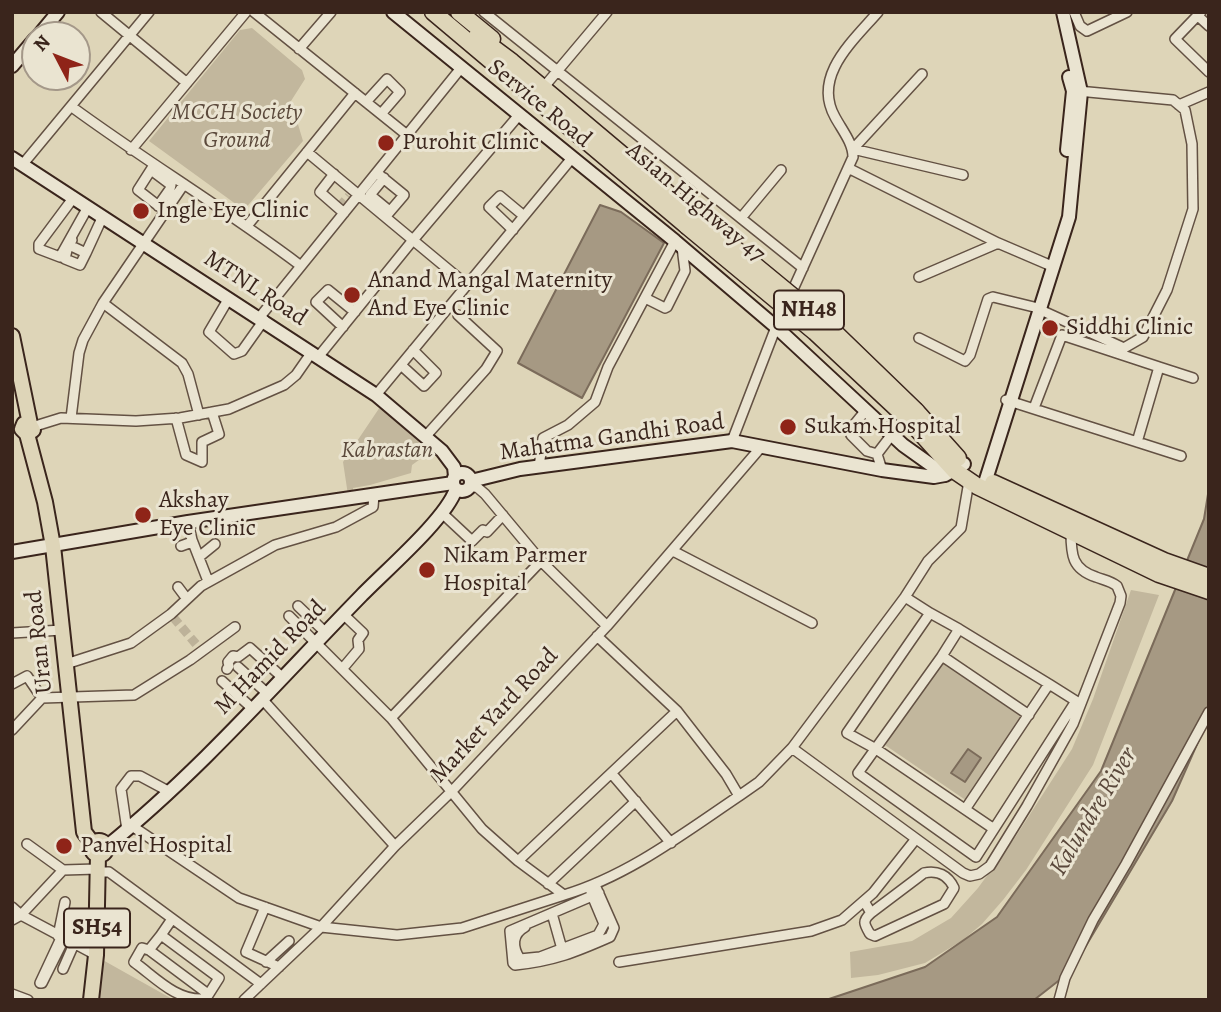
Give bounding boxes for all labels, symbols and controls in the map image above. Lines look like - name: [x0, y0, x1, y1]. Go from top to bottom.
- north arrow: [21, 21, 91, 91]
- text: N: [28, 29, 56, 57]
- street label: Service Road: [481, 53, 597, 155]
- park label: MCCH Society Ground: [171, 99, 303, 155]
- place label: Purohit Clinic: [402, 129, 539, 157]
- marker: Purohit Clinic: [376, 133, 396, 153]
- street label: Asian Highway 47: [620, 137, 770, 269]
- place label: Ingle Eye Clinic: [157, 197, 309, 225]
- marker: Ingle Eye Clinic: [131, 201, 151, 221]
- street label: MTNL Road: [198, 245, 312, 333]
- place label: Anand Mangal Maternity And Eye Clinic: [368, 267, 612, 323]
- marker: Anand Mangal Maternity And Eye Clinic: [342, 285, 362, 305]
- road number: NH48: [774, 290, 844, 330]
- place label: Siddhi Clinic: [1066, 314, 1193, 342]
- marker: Siddhi Clinic: [1040, 318, 1060, 338]
- street label: Mahatma Gandhi Road: [498, 408, 726, 468]
- place label: Sukam Hospital: [804, 413, 961, 441]
- marker: Sukam Hospital: [778, 417, 798, 437]
- park label: Kabrastan: [341, 437, 433, 465]
- place label: Akshay Eye Clinic: [159, 487, 256, 543]
- marker: Akshay Eye Clinic: [133, 505, 153, 525]
- place label: Nikam Parmer Hospital: [443, 542, 587, 598]
- marker: Nikam Parmer Hospital: [417, 560, 437, 580]
- street label: Uran Road: [20, 589, 60, 695]
- street label: M Hamid Road: [209, 595, 333, 721]
- street label: Market Yard Road: [425, 642, 565, 790]
- water label: Kalundre River: [1044, 742, 1144, 882]
- place label: Panvel Hospital: [80, 832, 232, 860]
- marker: Panvel Hospital: [54, 836, 74, 856]
- road number: SH54: [64, 909, 130, 948]

